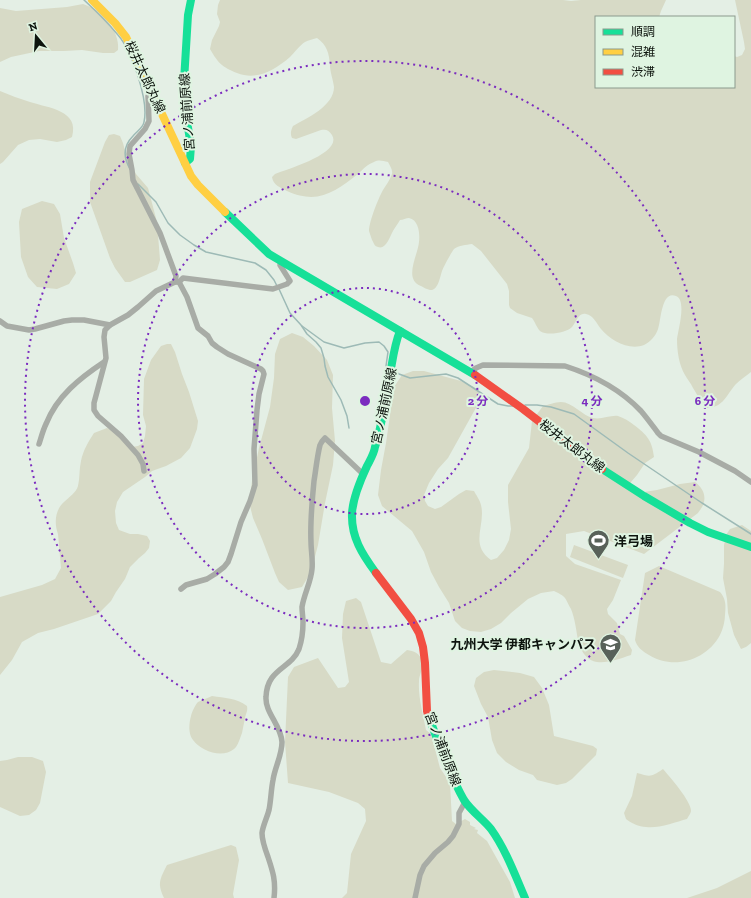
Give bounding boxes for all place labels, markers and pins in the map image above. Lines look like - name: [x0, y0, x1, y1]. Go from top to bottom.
- centre of rings: [358, 394, 372, 408]
- sports icon: 洋弓場: [586, 528, 612, 561]
- place label: 洋弓場: [614, 534, 653, 549]
- school or university icon: 九州大学 伊都キャンパス: [598, 631, 624, 664]
- place label: 九州大学 伊都キャンパス: [451, 637, 596, 652]

